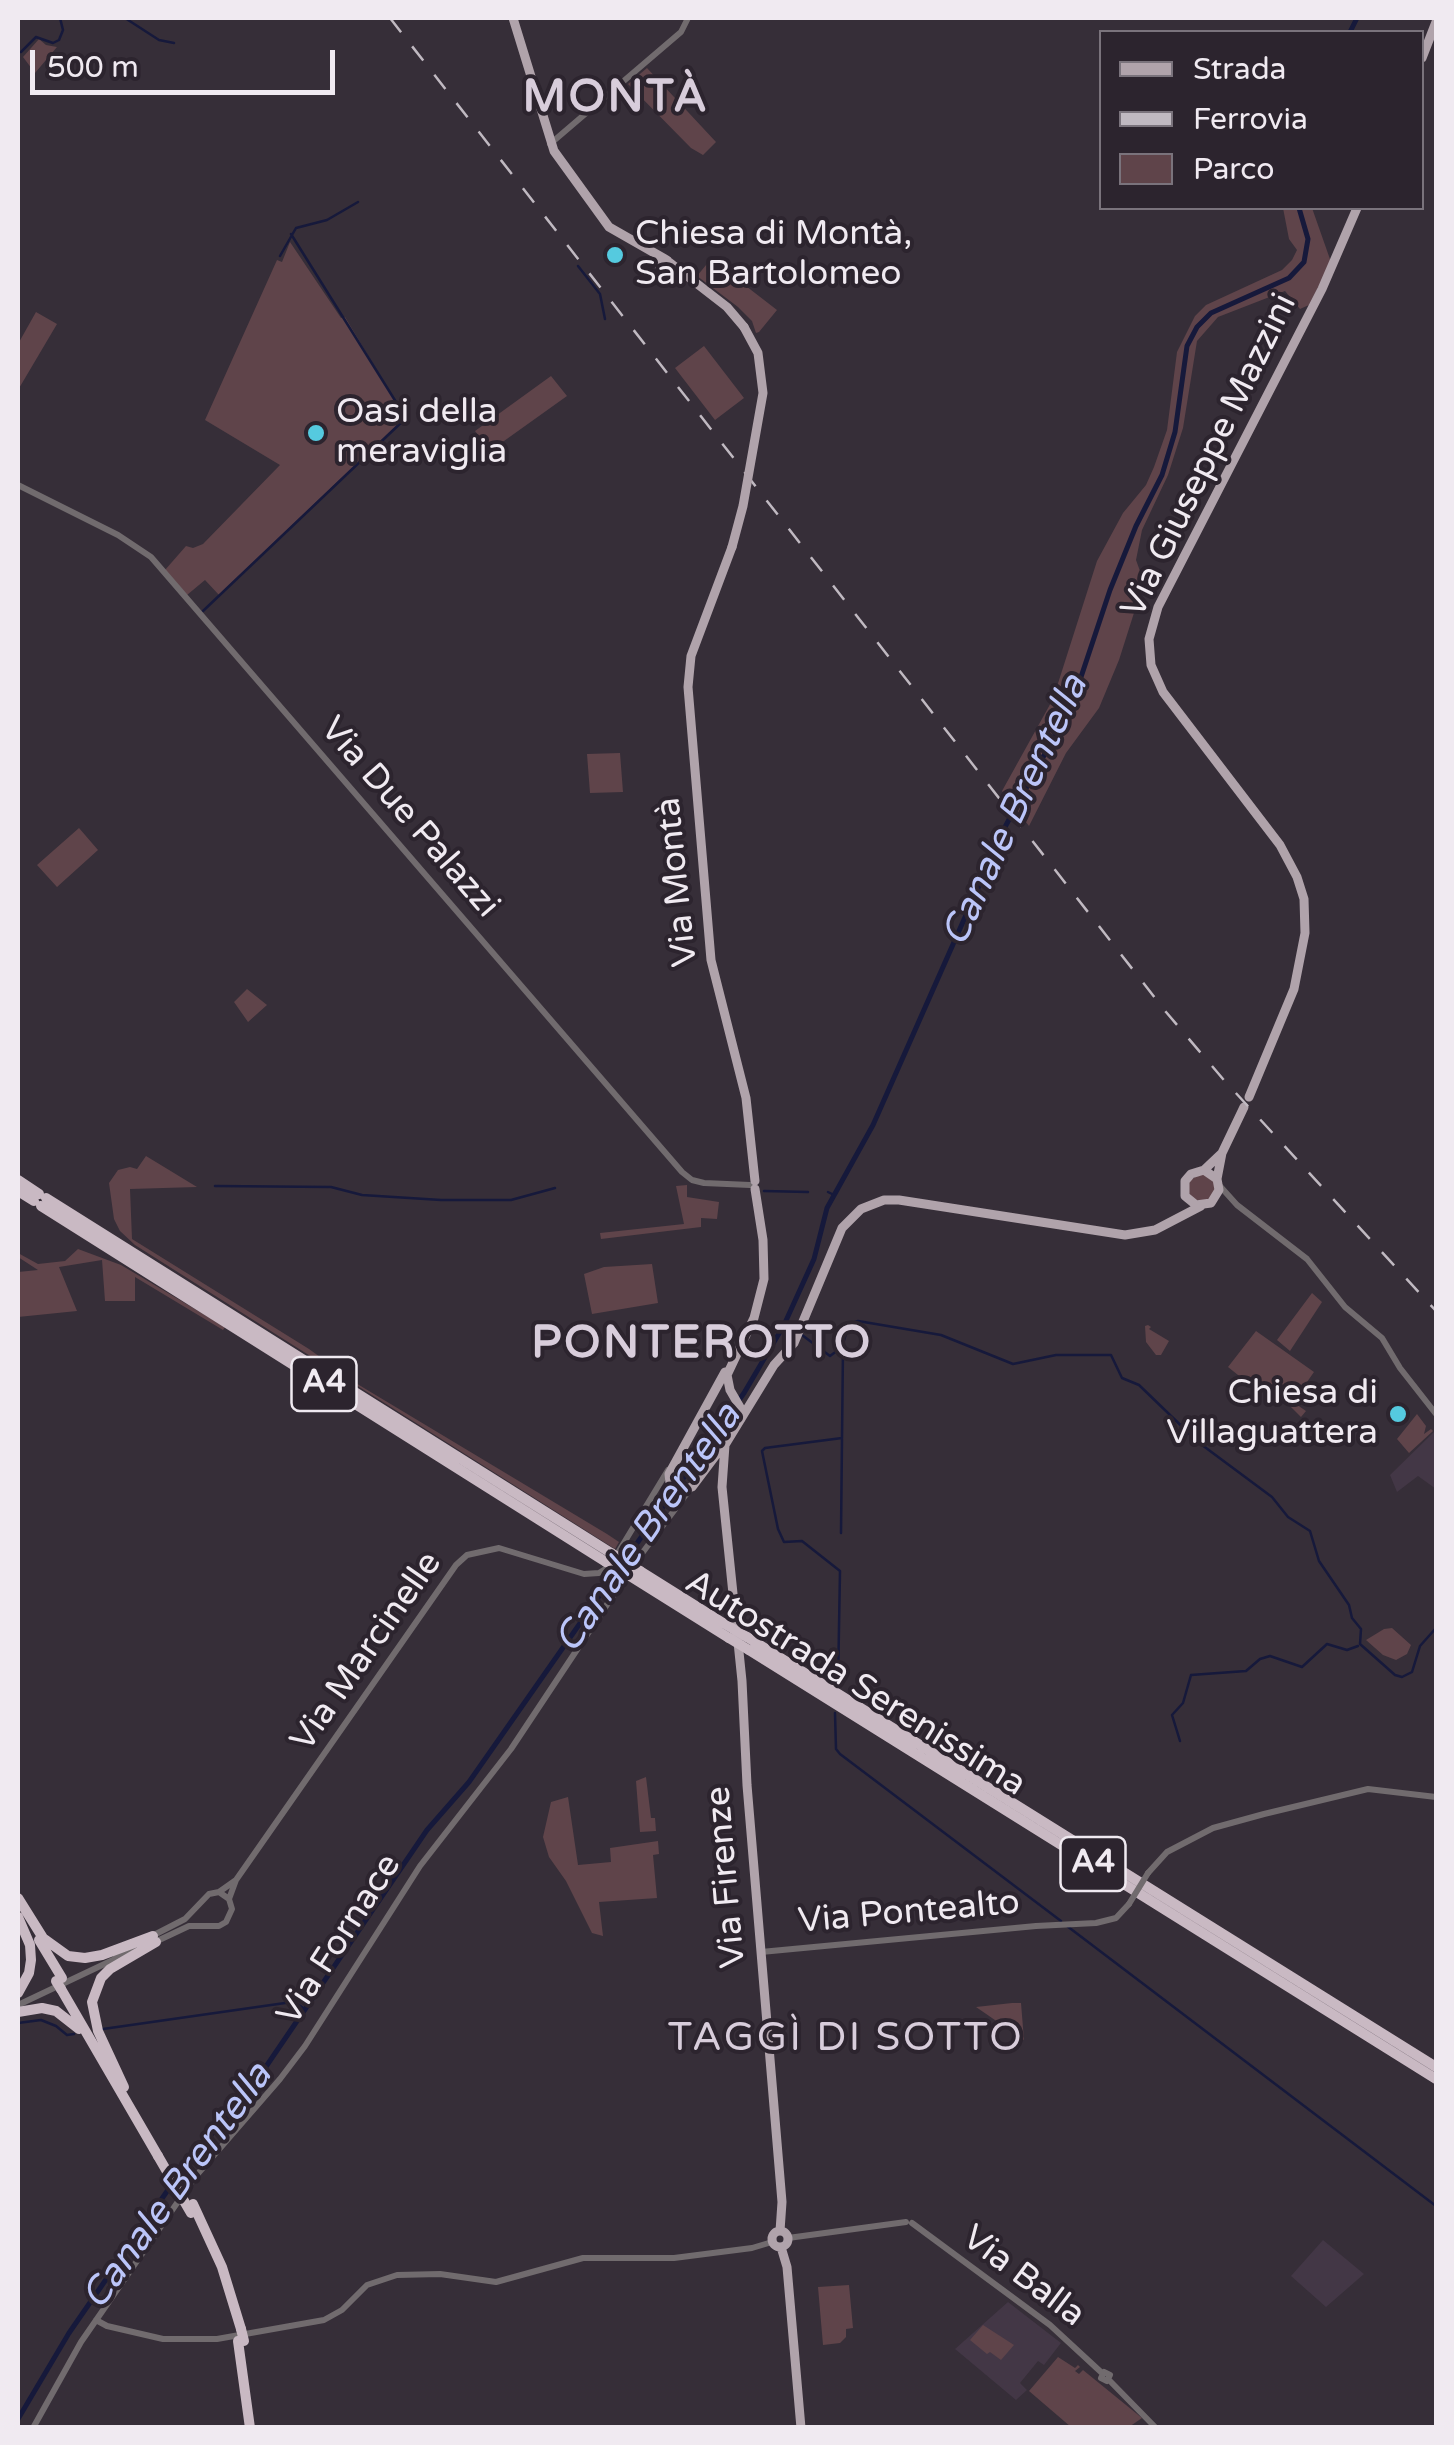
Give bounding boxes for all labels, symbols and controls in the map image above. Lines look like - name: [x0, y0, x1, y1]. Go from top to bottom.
- scale bar: [35, 30, 340, 92]
- legend: [1099, 30, 1424, 210]
- text: 500 m: [47, 49, 139, 86]
- text: Strada: [1193, 51, 1286, 88]
- district label: MONTÀ: [523, 72, 709, 126]
- text: Ferrovia: [1193, 101, 1308, 138]
- text: Parco: [1193, 151, 1274, 188]
- place label: Chiesa di Montà, San Bartolomeo: [635, 214, 912, 296]
- marker: Chiesa di Montà, San Bartolomeo: [604, 244, 626, 266]
- street label: Via Giuseppe Mazzini: [1113, 287, 1307, 625]
- place label: Oasi della meraviglia: [336, 392, 507, 474]
- marker: Oasi della meraviglia: [305, 422, 327, 444]
- water label: Canale Brentella: [933, 668, 1099, 954]
- street label: Via Due Palazzi: [311, 709, 507, 927]
- street label: Via Montà: [648, 795, 708, 969]
- district label: PONTEROTTO: [531, 1318, 873, 1372]
- road number: A4: [292, 1357, 356, 1411]
- place label: Chiesa di Villaguattera: [1166, 1373, 1378, 1455]
- water label: Canale Brentella: [546, 1396, 752, 1662]
- marker: Chiesa di Villaguattera: [1387, 1403, 1409, 1425]
- street label: Via Marcinelle: [283, 1544, 451, 1760]
- street label: Autostrada Serenissima: [677, 1562, 1033, 1806]
- street label: Via Firenze: [698, 1784, 756, 1970]
- road number: A4: [1060, 1837, 1126, 1891]
- street label: Via Fornace: [269, 1847, 411, 2033]
- street label: Via Pontealto: [796, 1882, 1022, 1944]
- district label: TAGGÌ DI SOTTO: [668, 2015, 1024, 2063]
- water label: Canale Brentella: [73, 2055, 283, 2319]
- street label: Via Balla: [953, 2217, 1093, 2337]

